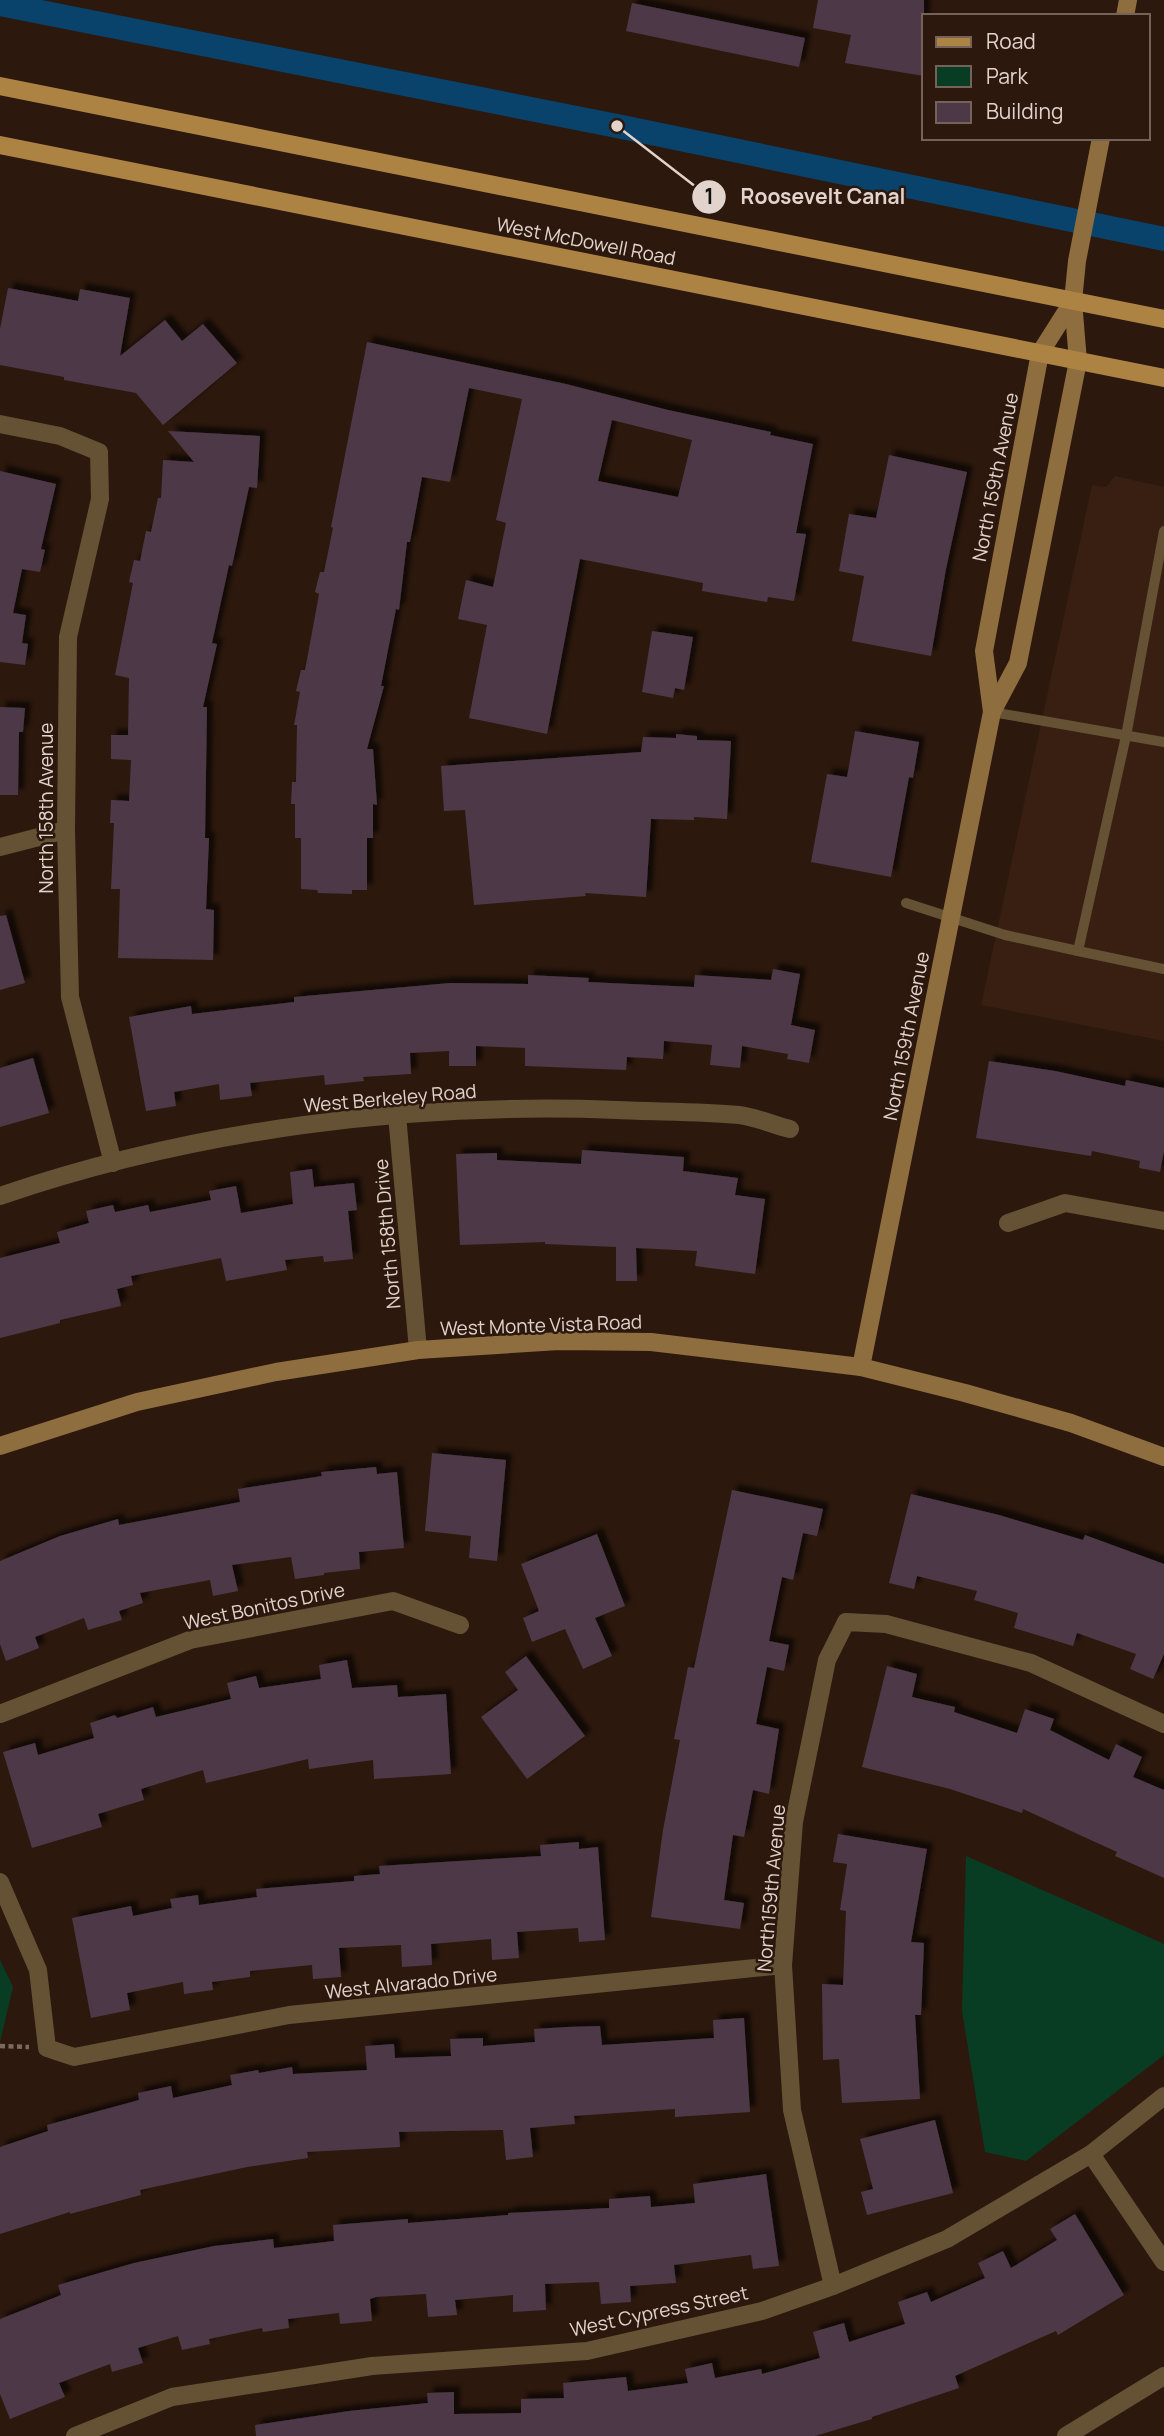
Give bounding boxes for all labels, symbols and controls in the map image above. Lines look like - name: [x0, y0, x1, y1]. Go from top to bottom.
- legend: [922, 14, 1150, 140]
- text: Road: [986, 27, 1036, 55]
- text: Park: [986, 62, 1028, 90]
- text: Building: [986, 97, 1063, 125]
- callout: Roosevelt Canal: [691, 176, 919, 218]
- text: 1: [704, 182, 714, 210]
- text: Roosevelt Canal: [741, 182, 905, 210]
- street label: West McDowell Road: [494, 211, 678, 271]
- street label: North 159th Avenue: [966, 390, 1024, 564]
- street label: North 158th Avenue: [33, 723, 59, 893]
- street label: North 159th Avenue: [877, 949, 935, 1123]
- street label: West Berkeley Road: [303, 1077, 477, 1119]
- street label: North 158th Drive: [367, 1158, 407, 1310]
- street label: West Monte Vista Road: [439, 1308, 643, 1342]
- street label: West Bonitos Drive: [181, 1576, 347, 1636]
- street label: North159th Avenue: [751, 1803, 791, 1973]
- street label: West Alvarado Drive: [324, 1961, 498, 2005]
- street label: West Cypress Street: [568, 2279, 750, 2343]

